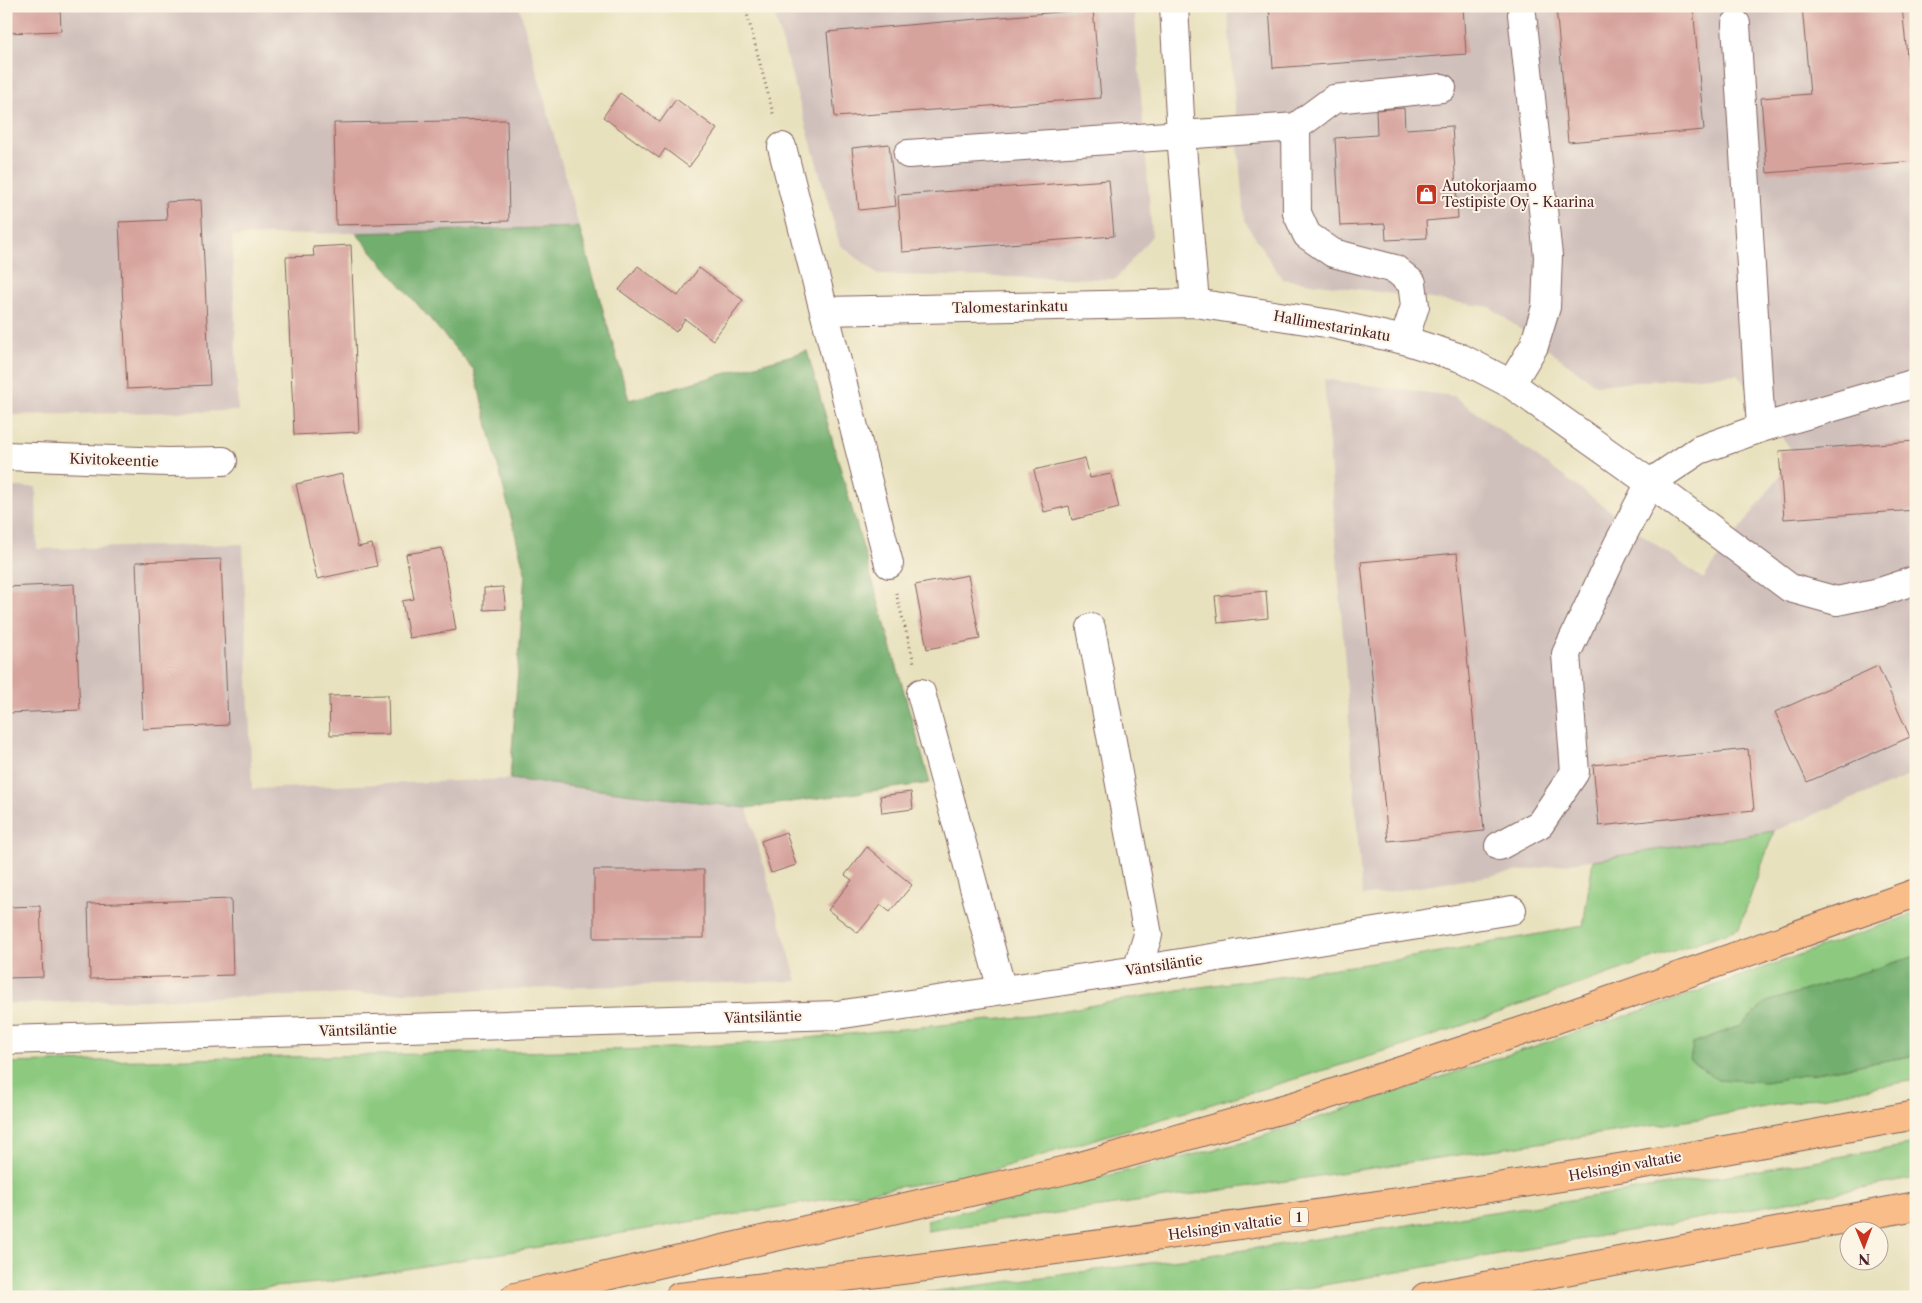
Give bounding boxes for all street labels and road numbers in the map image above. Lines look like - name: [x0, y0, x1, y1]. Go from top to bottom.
- street label: Talomestarinkatu: [952, 297, 1069, 317]
- street label: Hallimestarinkatu: [1272, 307, 1392, 345]
- street label: Kivitokeentie: [69, 449, 159, 471]
- street label: Väntsiläntie: [1123, 950, 1204, 980]
- street label: Väntsiläntie: [723, 1007, 802, 1027]
- street label: Väntsiläntie: [318, 1020, 397, 1040]
- street label: Helsingin valtatie: [1567, 1147, 1683, 1185]
- road number: 1: [1290, 1208, 1308, 1226]
- street label: Helsingin valtatie: [1167, 1210, 1283, 1244]

